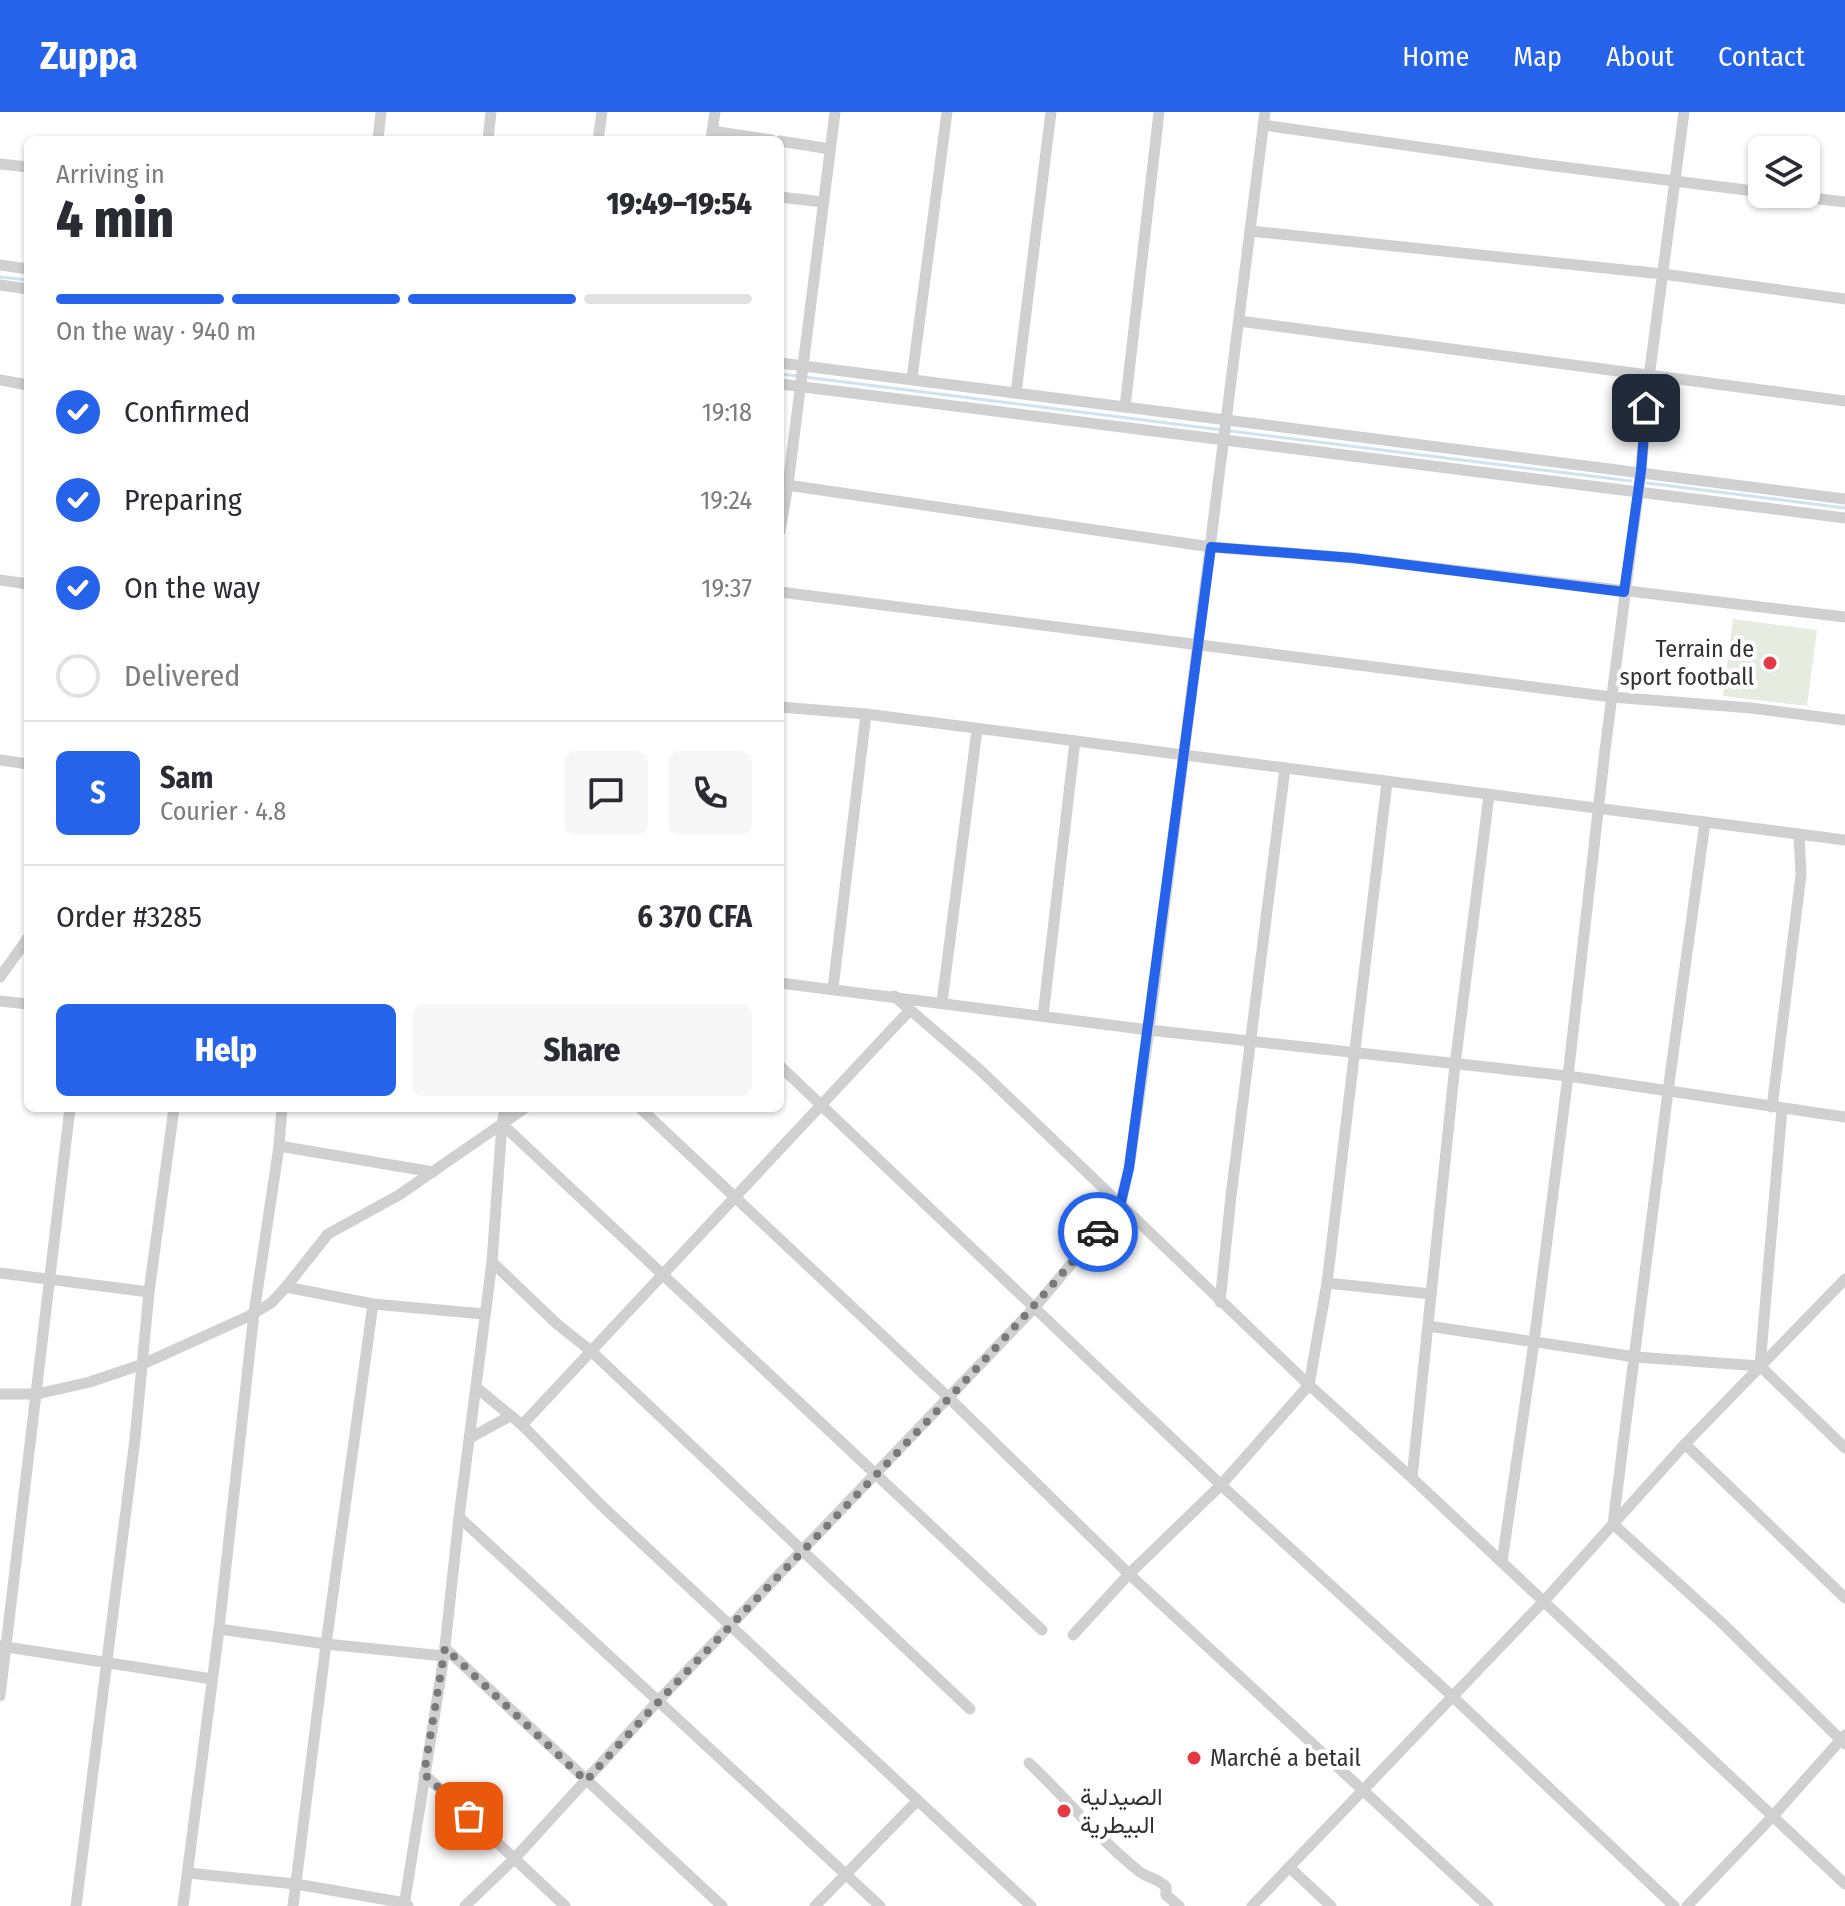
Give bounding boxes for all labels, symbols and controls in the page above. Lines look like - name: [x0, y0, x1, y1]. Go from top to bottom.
- text: Zuppa: [40, 33, 138, 79]
- text: Home: [1402, 40, 1469, 73]
- text: Map: [1513, 40, 1562, 73]
- text: About: [1606, 40, 1674, 73]
- text: Contact: [1718, 40, 1805, 73]
- map controls: [1748, 136, 1820, 208]
- button: layers: [1748, 136, 1820, 208]
- text: Arriving in: [56, 159, 165, 190]
- text: 19:49–19:54: [606, 186, 752, 222]
- text: 4 min: [56, 188, 174, 251]
- text: On the way · 940 m: [56, 316, 256, 347]
- pin: [1612, 374, 1680, 442]
- icon: home: [1624, 386, 1668, 430]
- icon: check: [56, 390, 100, 434]
- text: Confirmed: [124, 394, 250, 430]
- text: 19:18: [702, 397, 752, 428]
- icon: check: [56, 478, 100, 522]
- text: Preparing: [124, 482, 242, 518]
- text: 19:24: [700, 485, 752, 516]
- icon: check: [56, 566, 100, 610]
- text: On the way: [124, 570, 260, 606]
- text: 19:37: [701, 573, 752, 604]
- place label: Terrain de sport football: [1620, 635, 1754, 691]
- marker: Terrain de sport football: [1761, 654, 1779, 672]
- text: Delivered: [124, 658, 240, 694]
- button: chat: [564, 751, 648, 835]
- button: phone: [668, 751, 752, 835]
- text: Sam: [160, 760, 213, 796]
- text: S: [90, 775, 106, 811]
- text: Courier · 4.8: [160, 796, 286, 827]
- text: Order #3285: [56, 899, 202, 935]
- text: 6 370 CFA: [637, 899, 752, 935]
- button: Help: [56, 1004, 396, 1096]
- button: Share: [412, 1004, 752, 1096]
- courier: [1058, 1192, 1138, 1272]
- icon: car: [1076, 1210, 1120, 1254]
- place label: Marché a betail: [1210, 1744, 1361, 1772]
- marker: Marché a betail: [1185, 1749, 1203, 1767]
- pin: [435, 1782, 503, 1850]
- place label: الصيدلية البيطرية: [1080, 1783, 1163, 1840]
- icon: bag: [447, 1794, 491, 1838]
- marker: الصيدلية البيطرية: [1055, 1802, 1073, 1820]

